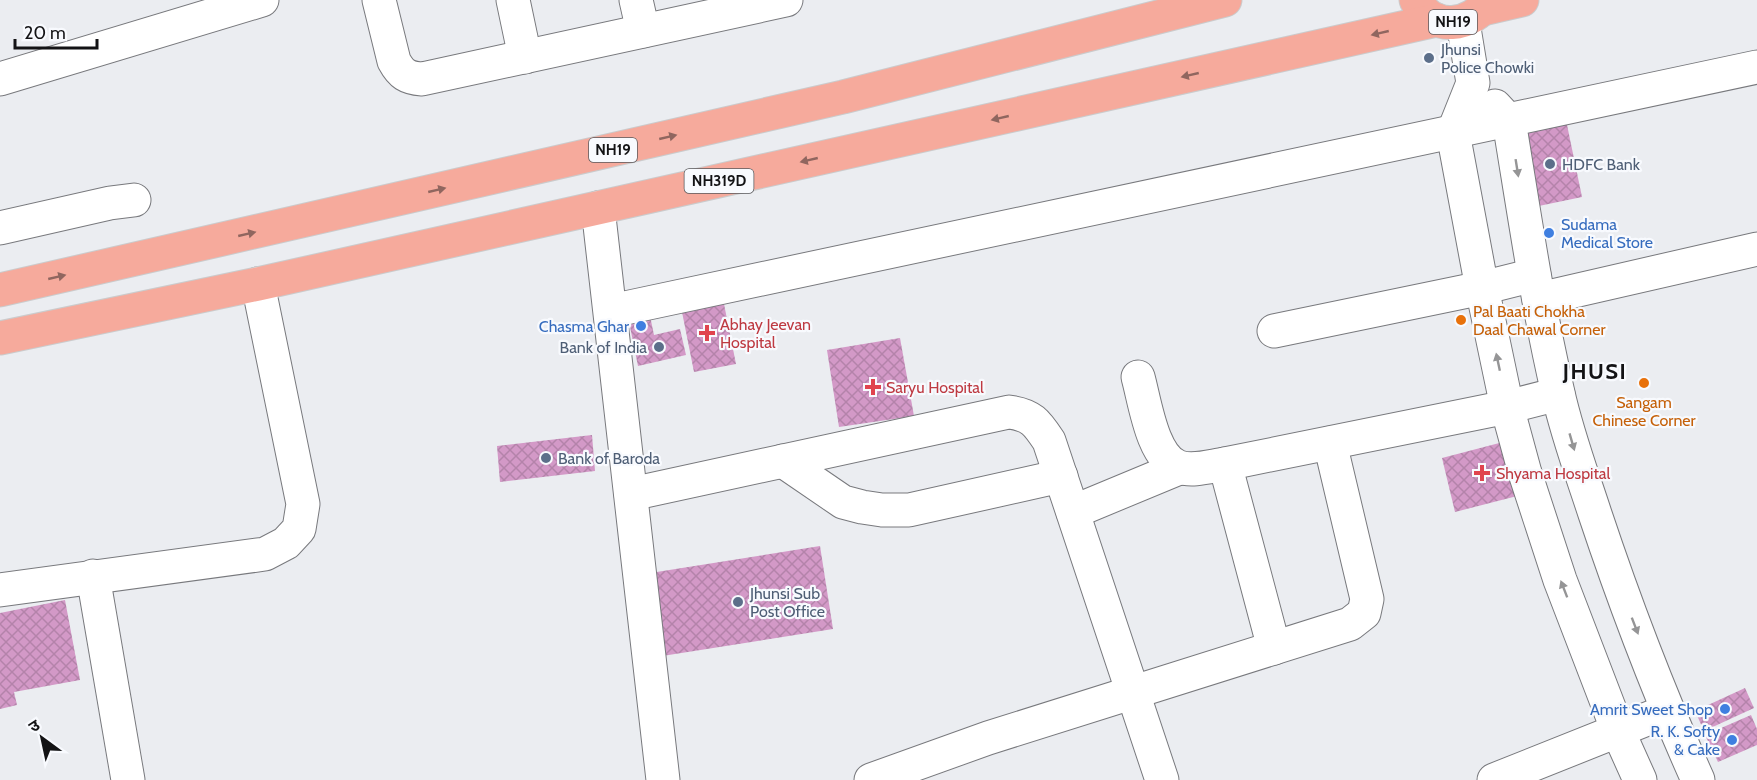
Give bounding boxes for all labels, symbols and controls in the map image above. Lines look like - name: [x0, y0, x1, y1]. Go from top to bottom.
- road number: NH19: [1429, 10, 1477, 34]
- scale bar: [15, 12, 98, 50]
- text: 20 m: [24, 22, 66, 44]
- one-way arrow: [1371, 28, 1389, 38]
- place label: Jhunsi Police Chowki: [1440, 40, 1534, 77]
- marker: Jhunsi Police Chowki: [1422, 51, 1436, 65]
- one-way arrow: [1180, 71, 1199, 80]
- one-way arrow: [990, 114, 1009, 123]
- one-way arrow: [659, 132, 677, 142]
- road number: NH19: [589, 138, 637, 162]
- place label: HDFC Bank: [1562, 155, 1641, 174]
- one-way arrow: [800, 156, 819, 166]
- marker: HDFC Bank: [1543, 157, 1557, 171]
- one-way arrow: [1512, 159, 1521, 178]
- road number: NH319D: [684, 169, 754, 193]
- one-way arrow: [428, 185, 446, 195]
- place label: Sudama Medical Store: [1561, 215, 1653, 252]
- marker: Sudama Medical Store: [1542, 226, 1556, 240]
- one-way arrow: [238, 228, 256, 238]
- one-way arrow: [48, 272, 67, 281]
- place label: Pal Baati Chokha Daal Chawal Corner: [1473, 302, 1606, 339]
- marker: Pal Baati Chokha Daal Chawal Corner: [1454, 313, 1468, 327]
- place label: Abhay Jeevan Hospital: [720, 315, 811, 352]
- place label: Chasma Ghar: [539, 317, 630, 336]
- marker: Chasma Ghar: [634, 319, 648, 333]
- marker: Abhay Jeevan Hospital: [698, 324, 716, 342]
- place label: Bank of India: [560, 338, 647, 357]
- marker: Bank of India: [652, 340, 666, 354]
- one-way arrow: [1493, 352, 1502, 371]
- district label: JHUSI: [1562, 358, 1627, 385]
- marker: Sangam Chinese Corner: [1637, 376, 1651, 390]
- marker: Saryu Hospital: [864, 378, 882, 396]
- place label: Saryu Hospital: [886, 378, 984, 397]
- place label: Sangam Chinese Corner: [1592, 393, 1697, 430]
- one-way arrow: [1568, 433, 1577, 451]
- place label: Bank of Baroda: [558, 449, 660, 468]
- marker: Bank of Baroda: [539, 451, 553, 465]
- marker: Shyama Hospital: [1473, 464, 1491, 482]
- place label: Shyama Hospital: [1496, 464, 1611, 483]
- one-way arrow: [1559, 580, 1568, 598]
- place label: Jhunsi Sub Post Office: [749, 584, 825, 621]
- marker: Jhunsi Sub Post Office: [731, 595, 745, 609]
- one-way arrow: [1631, 617, 1640, 635]
- place label: Amrit Sweet Shop: [1590, 700, 1713, 719]
- marker: Amrit Sweet Shop: [1718, 702, 1732, 716]
- north arrow: [12, 708, 72, 768]
- text: उ: [25, 715, 44, 736]
- place label: R. K. Softy & Cake: [1651, 722, 1720, 759]
- marker: R. K. Softy & Cake: [1725, 733, 1739, 747]

